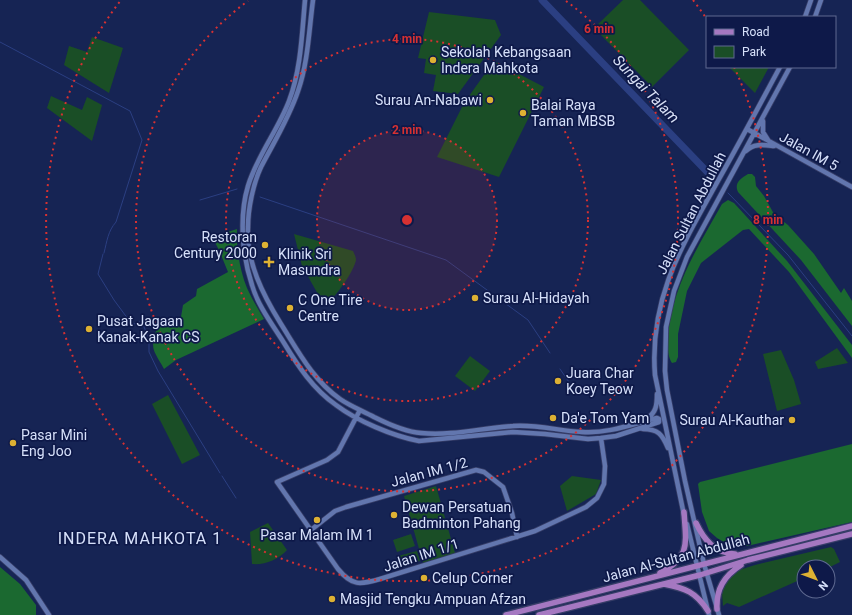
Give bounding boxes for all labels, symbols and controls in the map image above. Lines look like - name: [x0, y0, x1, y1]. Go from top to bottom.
- legend: [706, 16, 836, 68]
- text: 6 min: [584, 22, 614, 36]
- text: Road: [742, 25, 770, 39]
- text: 4 min: [392, 32, 422, 46]
- place label: Sekolah Kebangsaan Indera Mahkota: [441, 44, 571, 76]
- text: Park: [742, 45, 767, 59]
- water label: Sungai Talam: [609, 51, 683, 127]
- marker: Sekolah Kebangsaan Indera Mahkota: [428, 55, 438, 65]
- place label: Surau An-Nabawi: [375, 92, 482, 108]
- marker: Surau An-Nabawi: [485, 95, 495, 105]
- place label: Balai Raya Taman MBSB: [531, 97, 615, 129]
- marker: Balai Raya Taman MBSB: [518, 108, 528, 118]
- text: 2 min: [392, 123, 422, 137]
- street label: Jalan IM 5: [777, 128, 841, 174]
- street label: Jalan Sultan Abdullah: [653, 149, 729, 277]
- centre of rings: [400, 213, 414, 227]
- text: 8 min: [753, 213, 783, 227]
- place label: Restoran Century 2000: [174, 229, 257, 261]
- marker: Restoran Century 2000: [260, 240, 270, 250]
- place label: Klinik Sri Masundra: [278, 246, 341, 278]
- marker: Klinik Sri Masundra: [263, 256, 275, 268]
- place label: Surau Al-Hidayah: [483, 290, 589, 306]
- place label: C One Tire Centre: [298, 292, 362, 324]
- marker: Surau Al-Hidayah: [470, 293, 480, 303]
- marker: C One Tire Centre: [285, 303, 295, 313]
- place label: Pusat Jagaan Kanak-Kanak CS: [97, 313, 199, 345]
- marker: Pusat Jagaan Kanak-Kanak CS: [84, 324, 94, 334]
- place label: Juara Char Koey Teow: [566, 365, 634, 397]
- marker: Juara Char Koey Teow: [553, 376, 563, 386]
- place label: Da'e Tom Yam: [561, 410, 649, 426]
- place label: Surau Al-Kauthar: [680, 412, 784, 428]
- marker: Da'e Tom Yam: [548, 413, 558, 423]
- marker: Surau Al-Kauthar: [787, 415, 797, 425]
- place label: Pasar Mini Eng Joo: [21, 427, 87, 459]
- marker: Pasar Mini Eng Joo: [8, 438, 18, 448]
- street label: Jalan IM 1/2: [389, 454, 469, 490]
- place label: Dewan Persatuan Badminton Pahang: [402, 499, 521, 531]
- marker: Dewan Persatuan Badminton Pahang: [389, 510, 399, 520]
- marker: Pasar Malam IM 1: [312, 515, 322, 525]
- place label: Pasar Malam IM 1: [260, 527, 374, 543]
- district label: INDERA MAHKOTA 1: [58, 529, 222, 548]
- street label: Jalan Al-Sultan Abdullah: [601, 531, 751, 585]
- street label: Jalan IM 1/1: [381, 535, 461, 575]
- north arrow: [796, 559, 836, 599]
- place label: Celup Corner: [432, 570, 513, 586]
- marker: Celup Corner: [419, 573, 429, 583]
- text: N: [815, 578, 830, 593]
- place label: Masjid Tengku Ampuan Afzan: [340, 591, 526, 607]
- marker: Masjid Tengku Ampuan Afzan: [327, 594, 337, 604]

